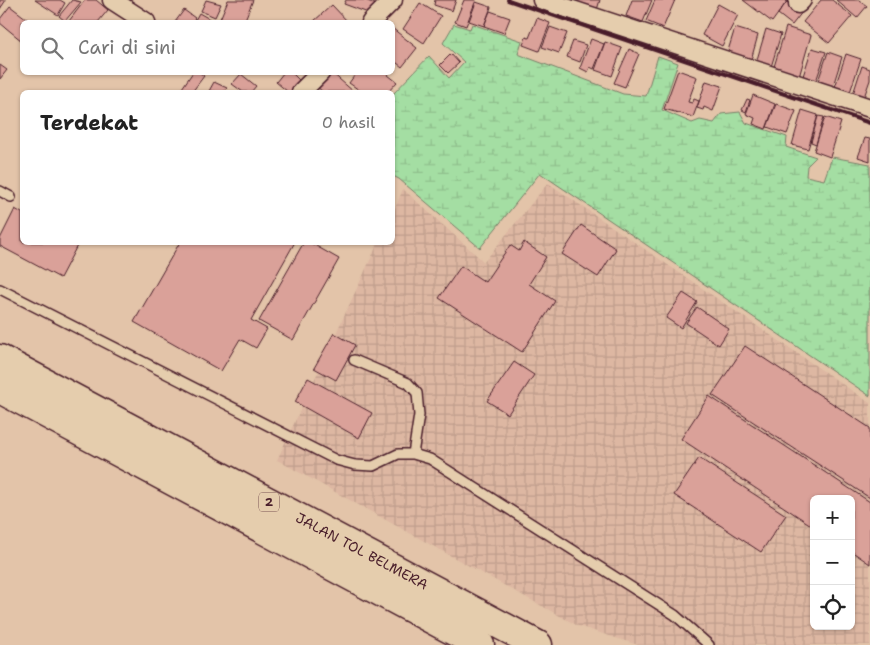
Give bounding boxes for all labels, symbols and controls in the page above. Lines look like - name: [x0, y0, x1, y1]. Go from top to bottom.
- search box: [20, 20, 395, 75]
- icon: search: [38, 34, 66, 62]
- text: Cari di sini: [78, 35, 176, 60]
- text: Terdekat: [40, 109, 138, 137]
- text: 0 hasil: [322, 112, 375, 133]
- road number: 2: [259, 492, 279, 512]
- map controls: [810, 495, 855, 630]
- button: +: [810, 495, 855, 540]
- street label: JALAN TOL BELMERA: [293, 508, 431, 594]
- button: −: [810, 540, 855, 585]
- button: locate: [810, 585, 855, 630]

